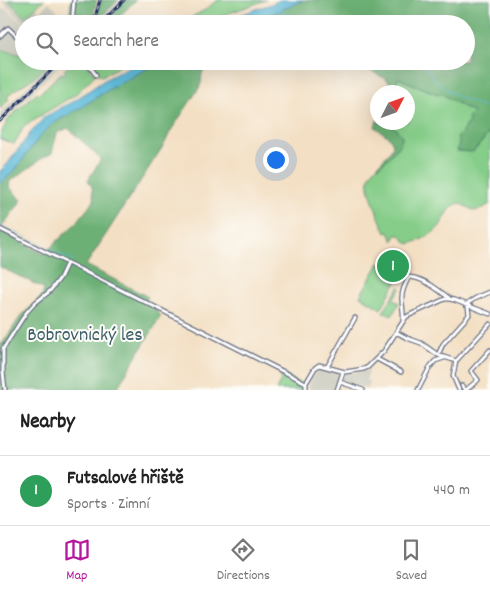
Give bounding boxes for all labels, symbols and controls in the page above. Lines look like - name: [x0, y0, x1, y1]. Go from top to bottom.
- search box: [15, 15, 475, 70]
- icon: search: [33, 29, 61, 57]
- text: Search here: [73, 29, 159, 56]
- north arrow: [370, 85, 415, 130]
- your location: [263, 147, 289, 173]
- pin: 1: [377, 247, 409, 285]
- park label: Bobrovnický les: [27, 322, 143, 350]
- text: Nearby: [20, 408, 75, 438]
- text: Futsalové hřiště: [67, 466, 184, 493]
- text: 1: [34, 479, 38, 502]
- text: 440 m: [433, 479, 470, 502]
- text: Sports · Zimní: [67, 493, 149, 516]
- tab: Map: [63, 536, 91, 586]
- tab: Directions: [217, 536, 270, 586]
- tab: Saved: [396, 536, 427, 586]

